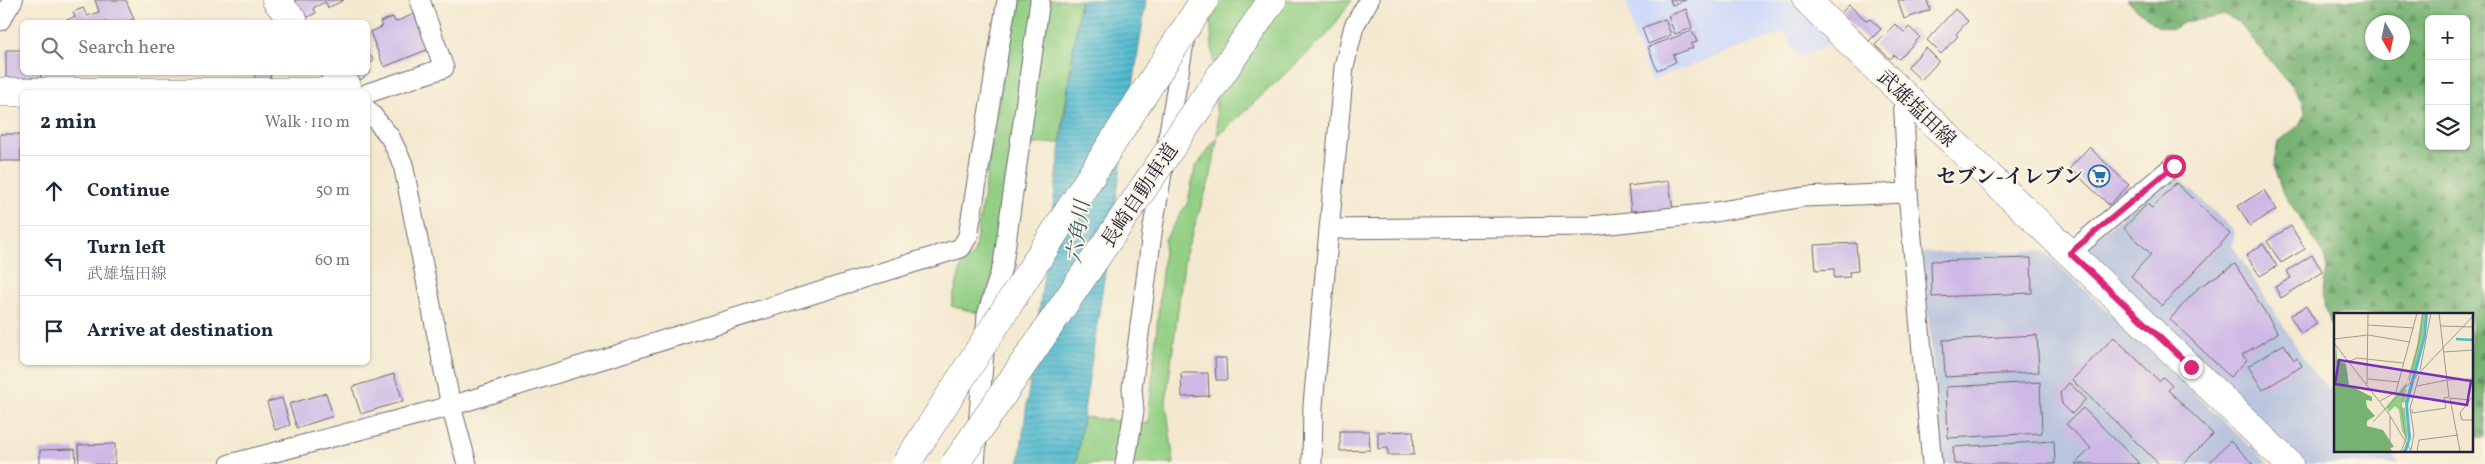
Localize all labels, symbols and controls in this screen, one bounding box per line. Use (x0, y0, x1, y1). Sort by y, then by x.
north arrow (2365, 15, 2410, 60)
map controls (2425, 15, 2470, 150)
button: + (2425, 15, 2470, 60)
search box (20, 20, 370, 75)
icon: search (38, 34, 66, 62)
text: Search here (78, 35, 175, 61)
button: − (2425, 60, 2470, 105)
street label: 武雄塩田線 (1870, 65, 1961, 154)
button: layers (2425, 105, 2470, 150)
text: 2 min (40, 108, 97, 137)
text: Walk · 110 m (265, 112, 350, 134)
street label: 長崎自動車道 (1095, 139, 1186, 254)
route start (2163, 155, 2186, 178)
place label: セブン-イレブン (1936, 164, 2083, 192)
supermarket icon: セブン-イレブン (2087, 164, 2111, 188)
icon: ahead (40, 177, 68, 205)
text: Continue (87, 178, 170, 204)
text: 50 m (316, 180, 350, 202)
water label: 六角川 (1061, 197, 1099, 265)
text: Turn left (87, 235, 166, 261)
icon: left (40, 247, 68, 275)
text: 60 m (315, 250, 350, 272)
text: 武雄塩田線 (87, 264, 167, 286)
inset map (2334, 313, 2472, 452)
icon: arrive (40, 317, 68, 345)
text: Arrive at destination (87, 318, 273, 344)
route end (2180, 356, 2203, 379)

